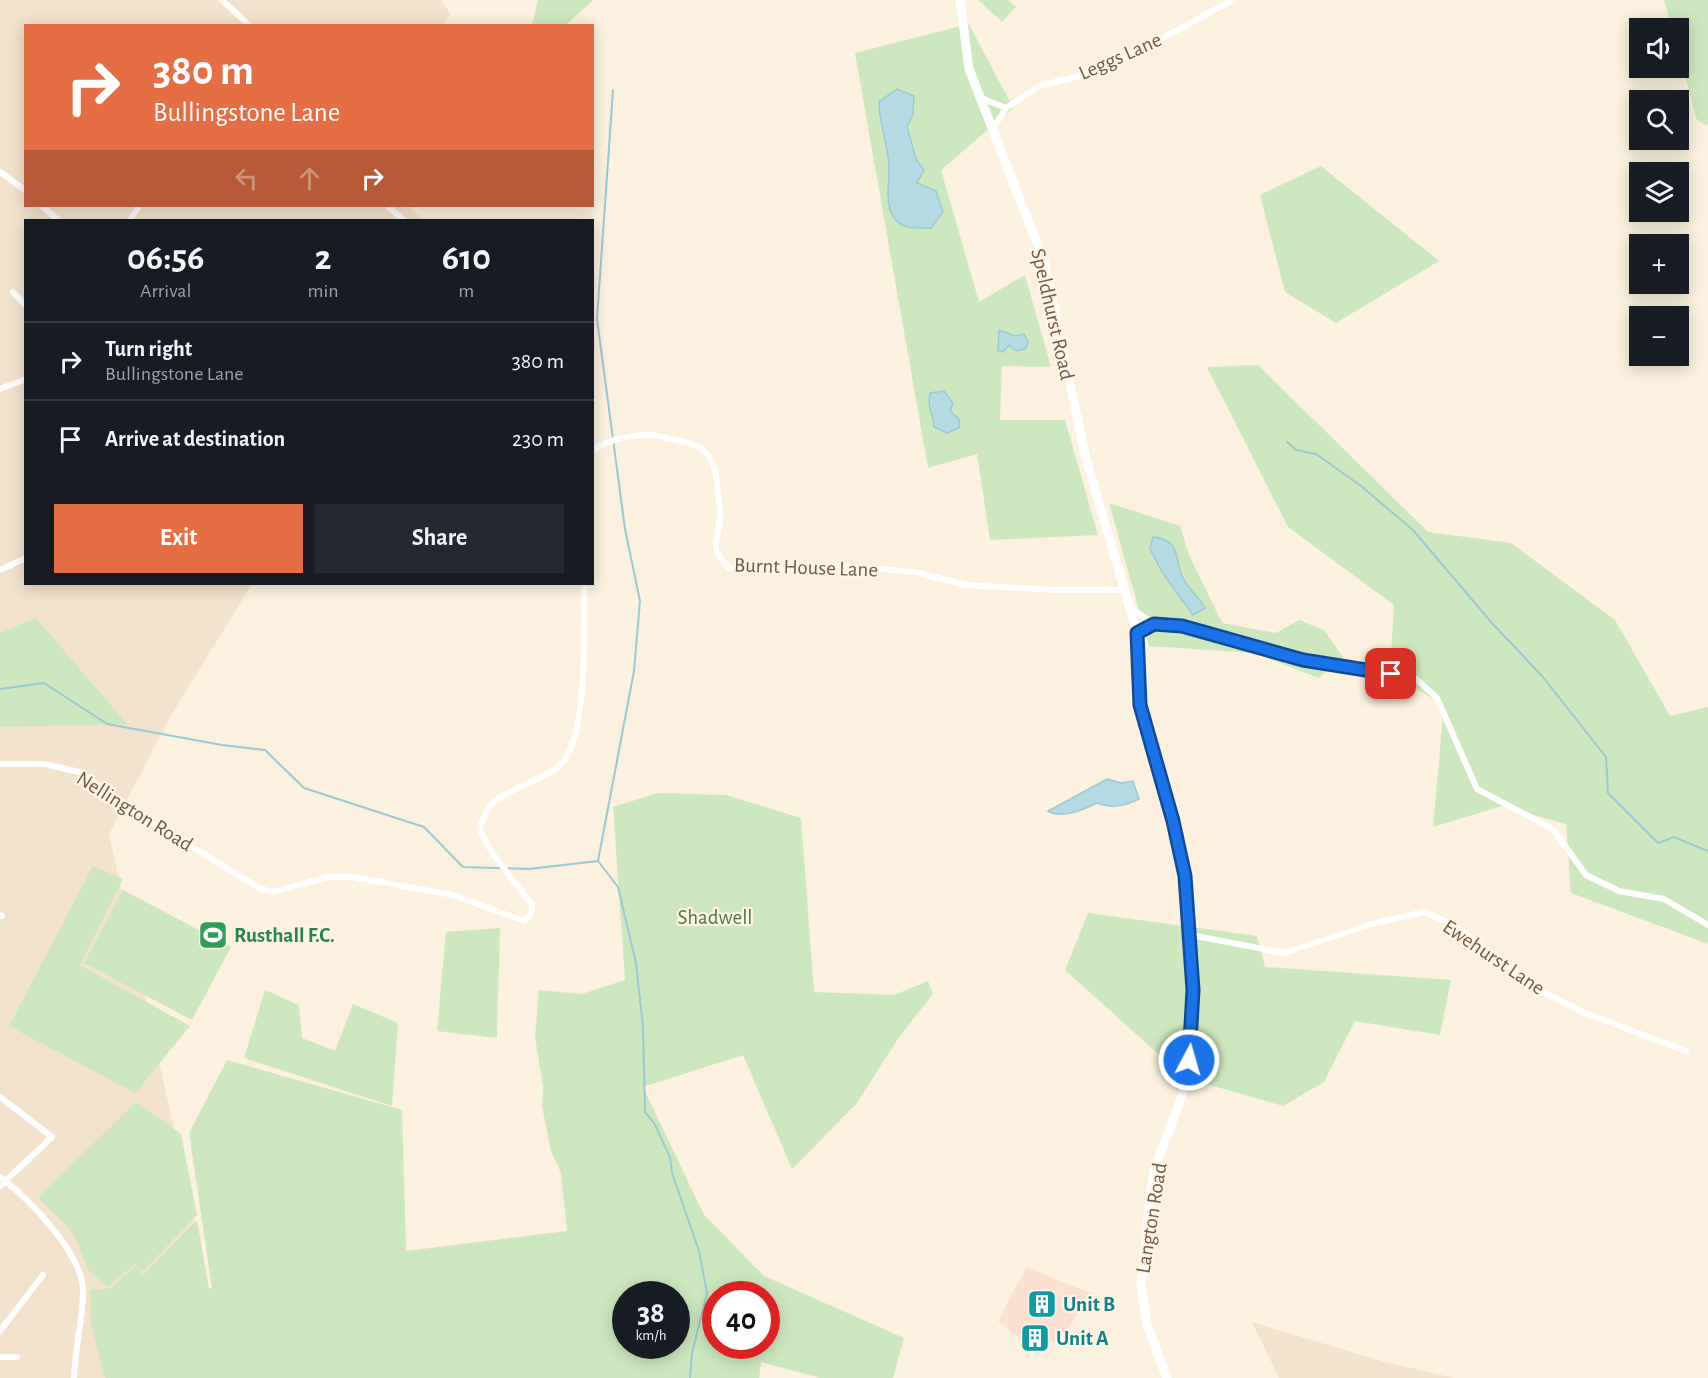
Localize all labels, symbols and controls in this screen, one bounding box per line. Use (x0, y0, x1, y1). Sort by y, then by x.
map controls (1629, 18, 1689, 366)
button: sound (1629, 18, 1689, 78)
street label: Leggs Lane (1076, 29, 1165, 84)
icon: right (54, 48, 132, 126)
text: 380 m (153, 50, 254, 92)
button: search (1629, 90, 1689, 150)
text: Bullingstone Lane (153, 99, 340, 126)
icon: left (230, 162, 263, 195)
icon: ahead (293, 162, 326, 195)
icon: right (356, 162, 389, 195)
button: layers (1629, 162, 1689, 222)
button: + (1629, 234, 1689, 294)
text: 06:56 (127, 240, 204, 276)
text: 2 (315, 240, 332, 276)
text: 610 (442, 240, 491, 276)
street label: Speldhurst Road (1027, 246, 1078, 382)
text: Arrival (140, 281, 191, 301)
text: min (308, 281, 339, 301)
text: m (458, 281, 474, 301)
button: − (1629, 306, 1689, 366)
text: Turn right (105, 338, 192, 360)
icon: right (54, 345, 87, 378)
text: 380 m (512, 350, 564, 372)
text: Bullingstone Lane (105, 364, 244, 384)
icon: arrive (54, 423, 87, 456)
text: Arrive at destination (105, 428, 285, 450)
text: 230 m (512, 428, 564, 450)
button: Exit (54, 504, 303, 573)
button: Share (315, 504, 564, 573)
street label: Burnt House Lane (734, 554, 878, 581)
pin (1365, 648, 1416, 699)
icon: arrive (1374, 657, 1407, 690)
street label: Nellington Road (73, 767, 197, 856)
park label: Shadwell (677, 907, 753, 928)
street label: Ewehurst Lane (1439, 916, 1548, 999)
sports icon: Rusthall F.C. (197, 919, 229, 951)
place label: Rusthall F.C. (234, 925, 335, 946)
position arrow (1157, 1028, 1221, 1092)
street label: Langton Road (1132, 1161, 1171, 1275)
speed limit sign: 40 (702, 1281, 780, 1359)
building icon: Unit B (1026, 1288, 1058, 1320)
place label: Unit B (1063, 1294, 1115, 1315)
text: 38 (637, 1298, 665, 1328)
building icon: Unit A (1019, 1322, 1051, 1354)
text: km/h (636, 1328, 666, 1343)
place label: Unit A (1056, 1328, 1109, 1349)

